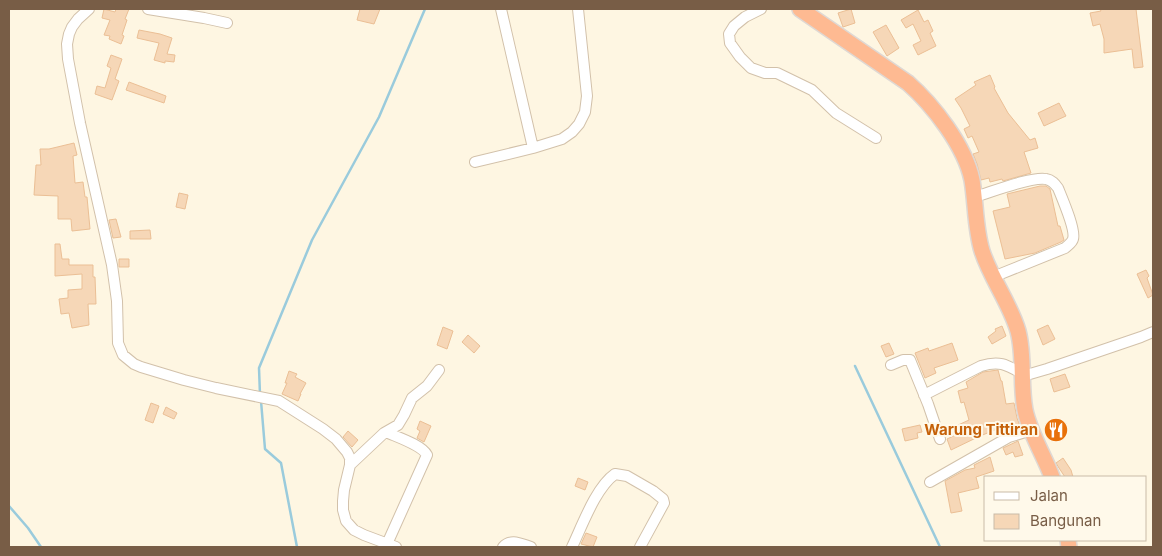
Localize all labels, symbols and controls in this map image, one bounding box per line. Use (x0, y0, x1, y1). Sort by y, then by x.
restaurant icon: Warung Tittiran (1043, 417, 1069, 443)
place label: Warung Tittiran (924, 420, 1038, 439)
legend (984, 476, 1147, 541)
text: Jalan (1030, 486, 1068, 505)
text: Bangunan (1030, 511, 1101, 530)

